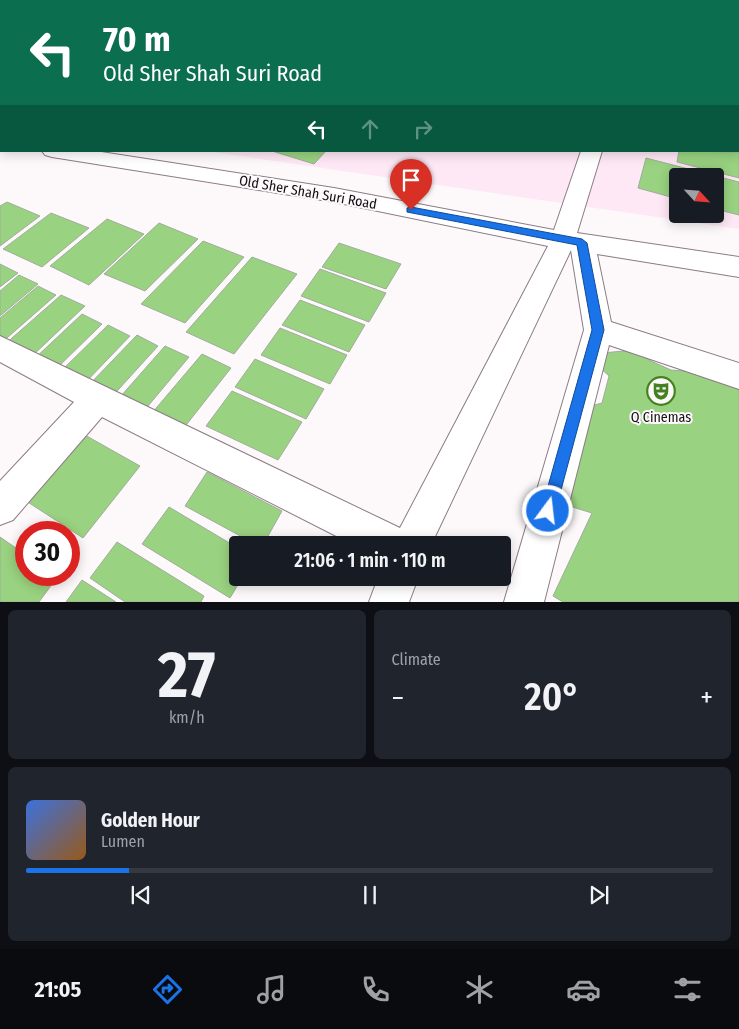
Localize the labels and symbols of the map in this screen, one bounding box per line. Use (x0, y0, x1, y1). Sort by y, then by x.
pin (390, 159, 432, 210)
north arrow (669, 168, 724, 222)
street label: Old Sher Shah Suri Road (238, 172, 378, 213)
theatre icon: Q Cinemas (646, 376, 676, 406)
place label: Q Cinemas (631, 409, 691, 426)
position arrow (521, 484, 573, 536)
speed limit sign: 30 (15, 521, 80, 586)

